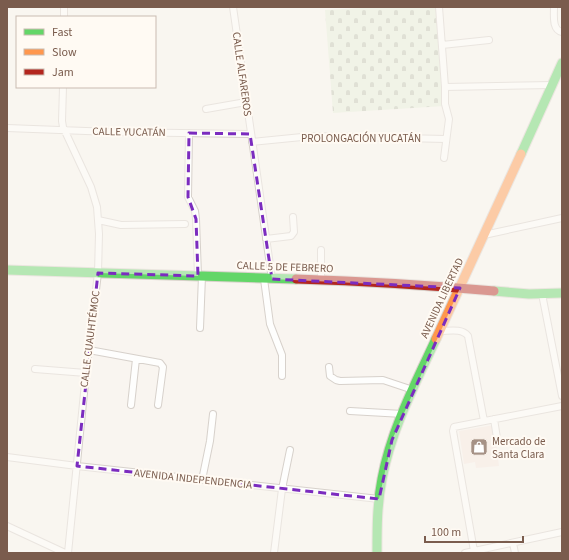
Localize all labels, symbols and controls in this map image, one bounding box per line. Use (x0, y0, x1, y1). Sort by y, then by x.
legend (16, 16, 156, 88)
text: Fast (52, 24, 72, 41)
street label: CALLE ALFAREROS (229, 31, 255, 117)
text: Slow (52, 44, 77, 61)
text: Jam (52, 64, 74, 81)
street label: CALLE YUCATÁN (92, 124, 166, 140)
street label: PROLONGACIÓN YUCATÁN (301, 131, 421, 146)
street label: AVENIDA LIBERTAD (417, 255, 467, 341)
street label: CALLE 5 DE FEBRERO (236, 258, 334, 276)
street label: CALLE CUAUHTÉMOC (77, 290, 103, 388)
place label: Mercado de Santa Clara (492, 434, 546, 462)
shop icon: Mercado de Santa Clara (469, 437, 489, 457)
street label: AVENIDA INDEPENDENCIA (133, 465, 253, 493)
scale bar (425, 518, 523, 544)
text: 100 m (431, 524, 461, 541)

